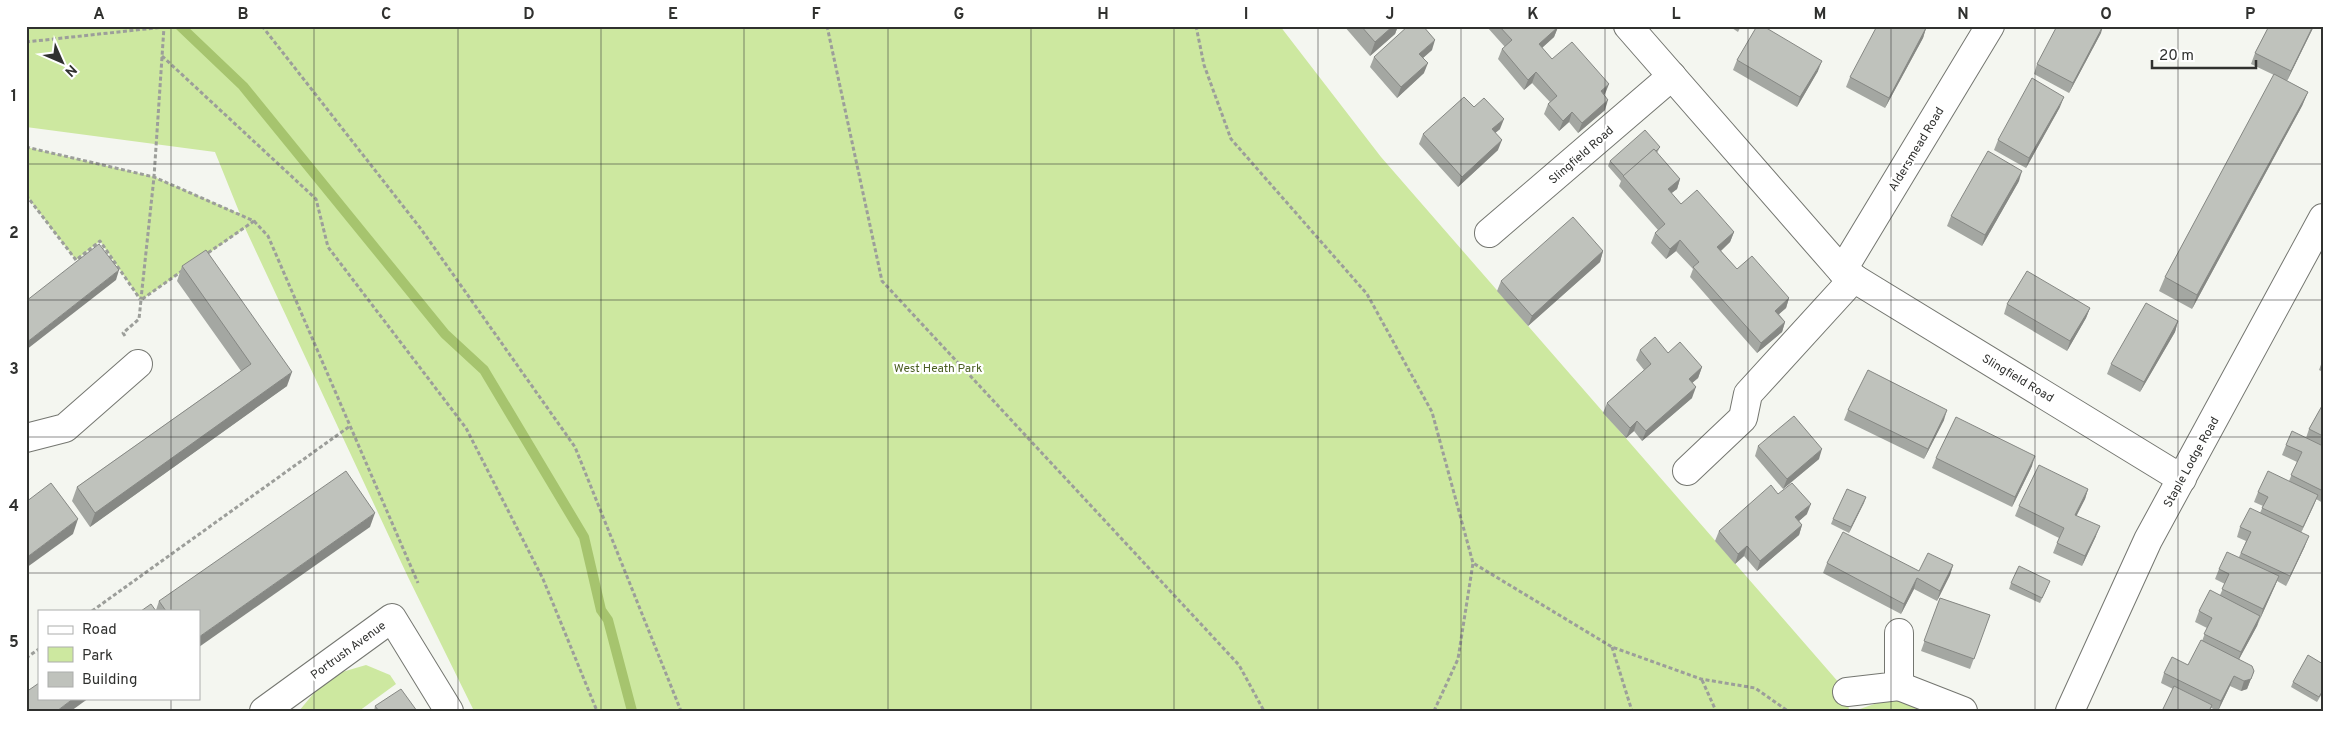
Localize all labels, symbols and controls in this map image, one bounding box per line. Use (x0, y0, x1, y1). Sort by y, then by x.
text: A (93, 5, 105, 25)
text: B (237, 5, 249, 25)
text: C (381, 5, 391, 25)
text: D (523, 5, 535, 25)
text: E (668, 5, 678, 25)
text: F (811, 5, 821, 25)
text: G (954, 5, 964, 25)
text: H (1097, 5, 1109, 25)
text: I (1244, 5, 1248, 25)
text: J (1386, 5, 1394, 25)
text: K (1527, 5, 1539, 25)
text: L (1671, 5, 1681, 25)
text: M (1814, 5, 1826, 25)
text: N (1957, 5, 1969, 25)
text: O (2100, 5, 2112, 25)
text: P (2245, 5, 2255, 25)
north arrow (38, 38, 88, 88)
scale bar (2152, 38, 2255, 70)
text: 20 m (2159, 47, 2194, 66)
text: N (61, 61, 80, 80)
text: 1 (11, 87, 17, 107)
street label: Aldersmead Road (1885, 105, 1948, 195)
street label: Slingfield Road (1546, 123, 1617, 188)
text: 2 (9, 224, 19, 244)
street label: Slingfield Road (1979, 351, 2056, 407)
text: 3 (9, 360, 19, 380)
park label: West Heath Park (894, 361, 982, 377)
street label: Staple Lodge Road (2160, 414, 2223, 511)
text: 4 (9, 497, 19, 517)
legend (38, 610, 200, 700)
street label: Portrush Avenue (308, 618, 389, 684)
text: Road (82, 621, 117, 640)
text: 5 (9, 633, 19, 653)
text: Park (82, 647, 113, 666)
text: Building (82, 671, 137, 690)

